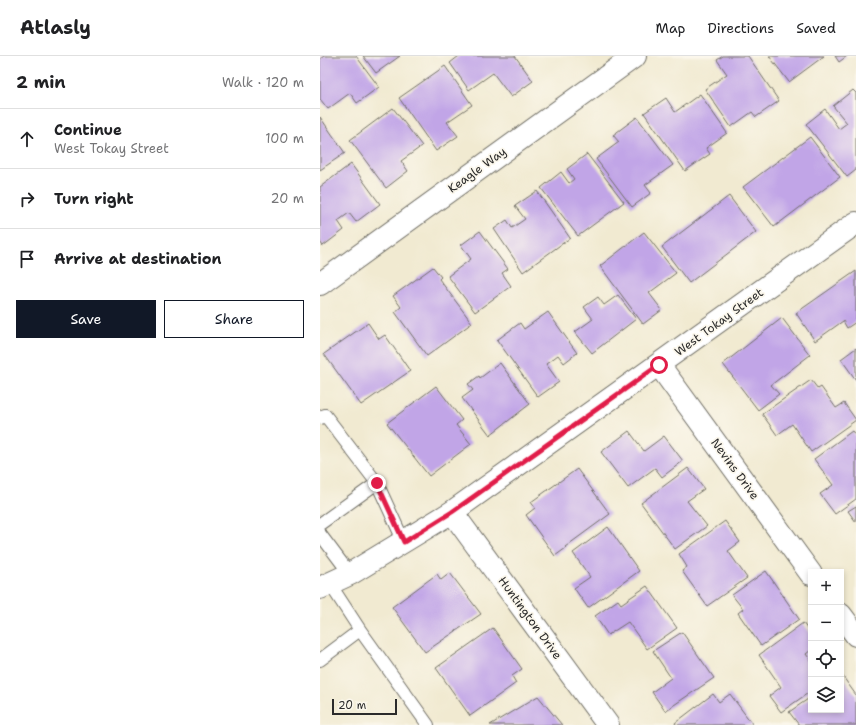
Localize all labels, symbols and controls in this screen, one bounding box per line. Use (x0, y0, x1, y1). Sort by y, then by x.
text: Atlasly (20, 15, 91, 40)
text: Map (656, 19, 686, 37)
text: Directions (708, 19, 774, 37)
text: Saved (796, 19, 836, 37)
text: 2 min (16, 71, 66, 93)
text: Walk · 120 m (222, 74, 304, 91)
text: Continue (54, 120, 122, 140)
icon: ahead (16, 128, 38, 150)
text: 100 m (265, 130, 304, 147)
text: West Tokay Street (54, 140, 169, 157)
street label: Keagle Way (445, 143, 509, 197)
icon: right (16, 188, 38, 210)
text: Turn right (54, 189, 134, 209)
text: 20 m (271, 190, 304, 207)
icon: arrive (16, 248, 38, 270)
text: Arrive at destination (54, 249, 222, 269)
street label: West Tokay Street (671, 284, 767, 360)
button: Save (16, 300, 156, 338)
button: Share (164, 300, 304, 338)
route start (650, 356, 668, 374)
street label: Nevins Drive (707, 435, 763, 503)
route end (368, 474, 386, 492)
map controls (808, 569, 844, 713)
button: + (808, 569, 844, 605)
street label: Huntington Drive (495, 573, 566, 663)
button: − (808, 605, 844, 641)
button: locate (808, 641, 844, 677)
button: layers (808, 677, 844, 713)
scale bar (332, 697, 397, 716)
text: 20 m (338, 698, 366, 713)

